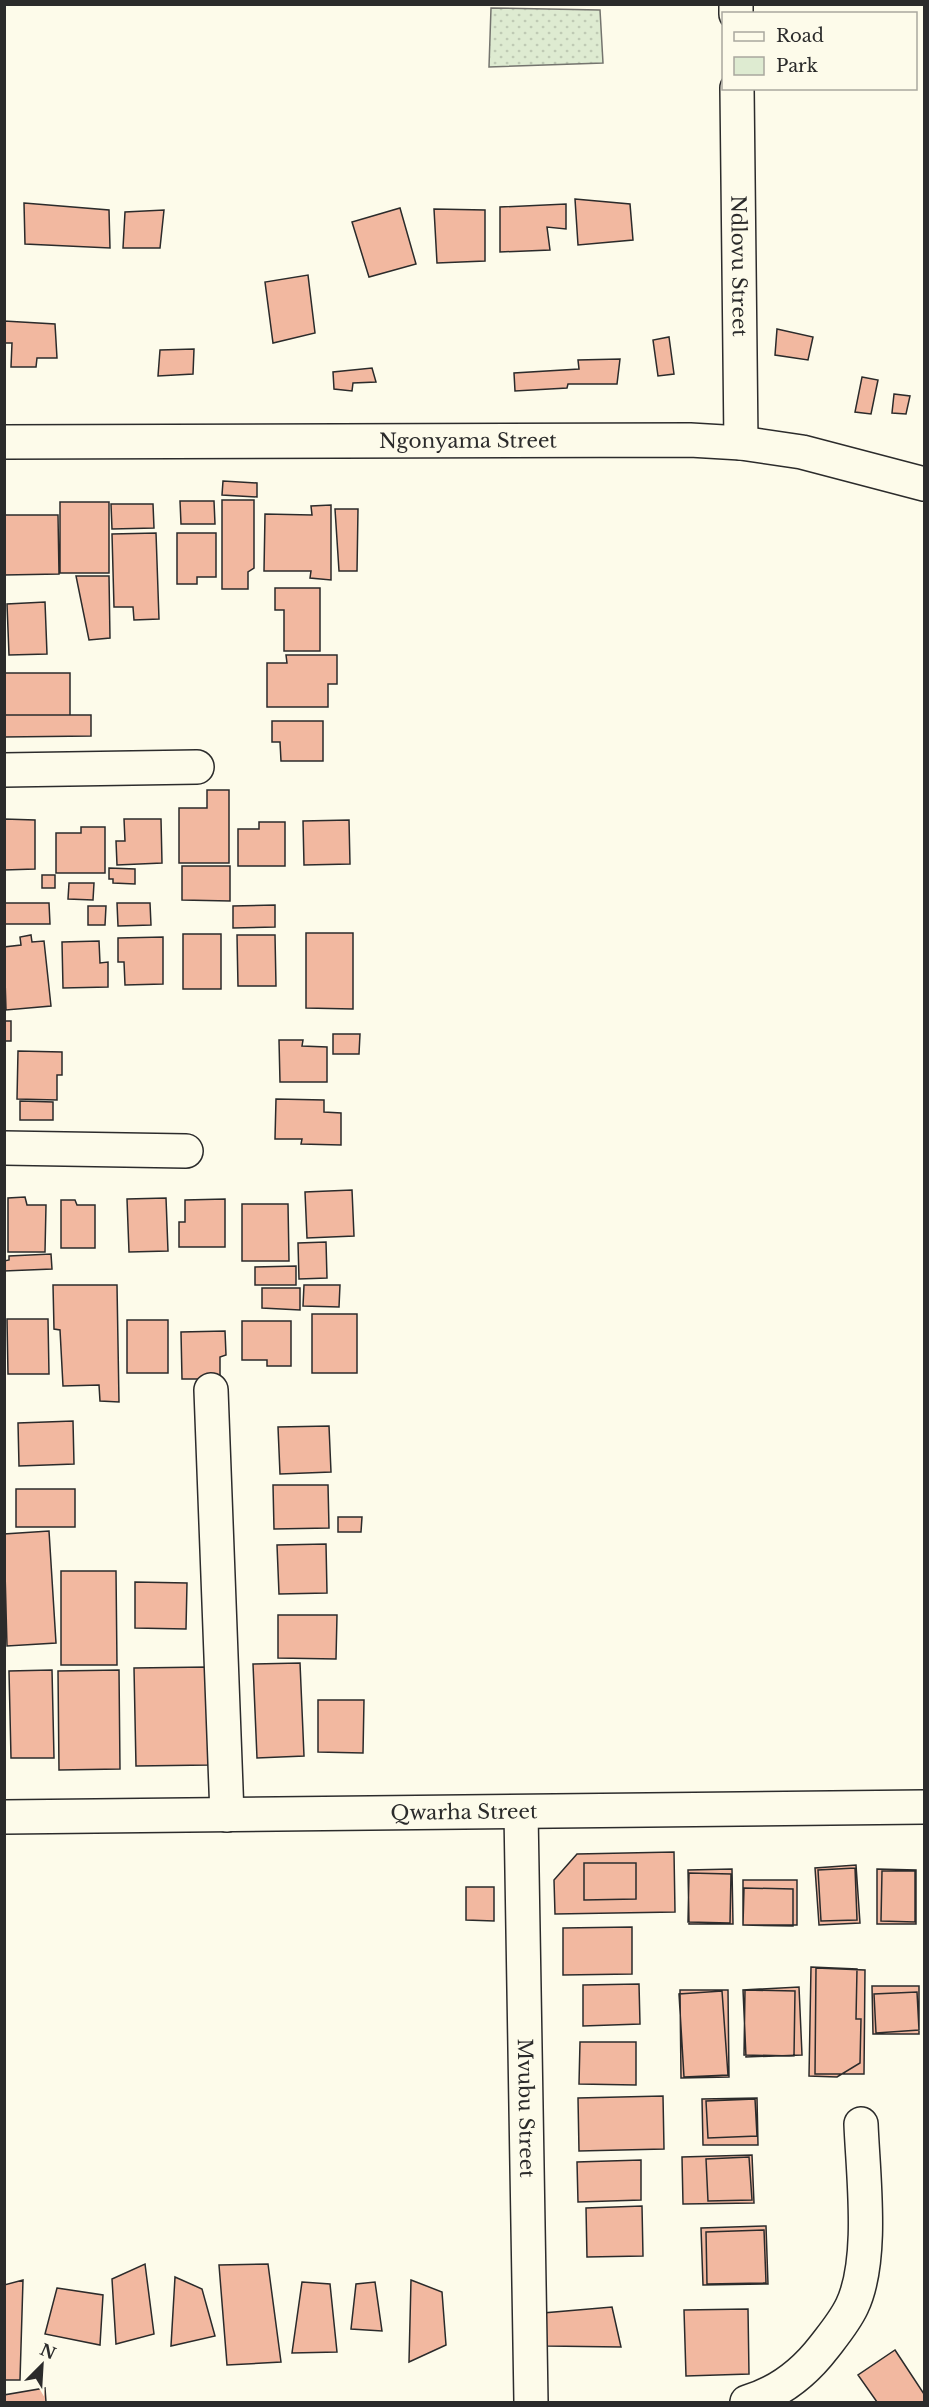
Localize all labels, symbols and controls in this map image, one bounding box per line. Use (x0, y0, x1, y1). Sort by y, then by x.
legend (722, 12, 917, 90)
text: Road (776, 25, 824, 47)
text: Park (776, 55, 818, 77)
street label: Ndlovu Street (726, 195, 752, 337)
street label: Ngonyama Street (379, 428, 557, 453)
street label: Qwarha Street (390, 1799, 538, 1825)
street label: Mvubu Street (513, 2038, 539, 2178)
north arrow (12, 2335, 72, 2395)
text: N (37, 2339, 59, 2363)

